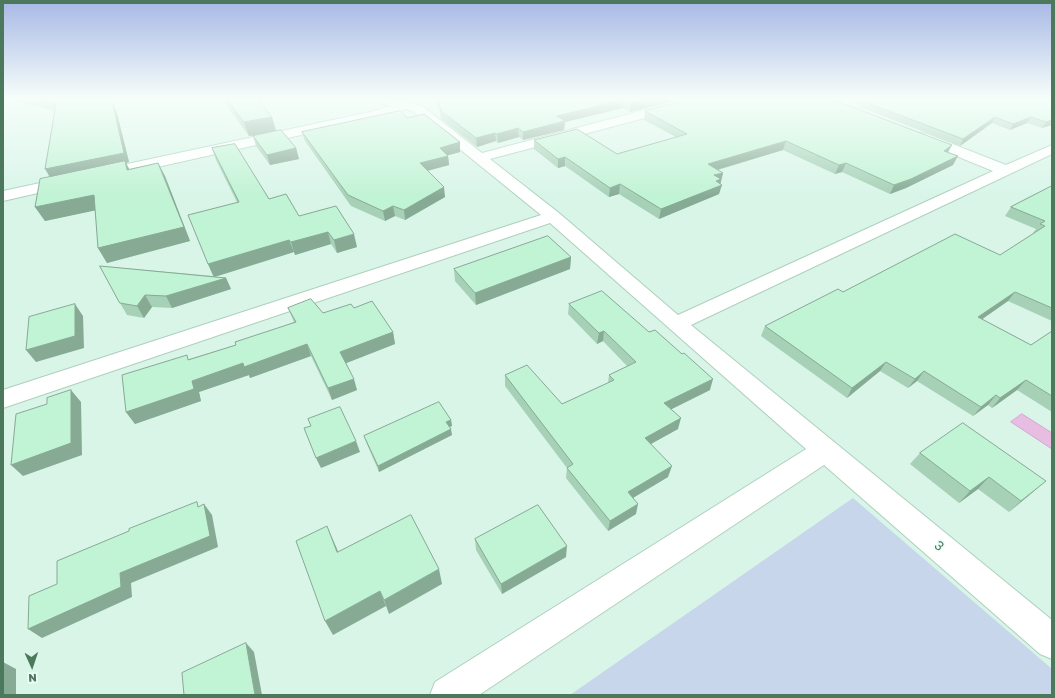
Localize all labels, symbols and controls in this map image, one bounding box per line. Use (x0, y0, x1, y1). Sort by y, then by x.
street label: 3 (931, 538, 947, 554)
north arrow (12, 646, 52, 686)
text: N (28, 672, 37, 685)

